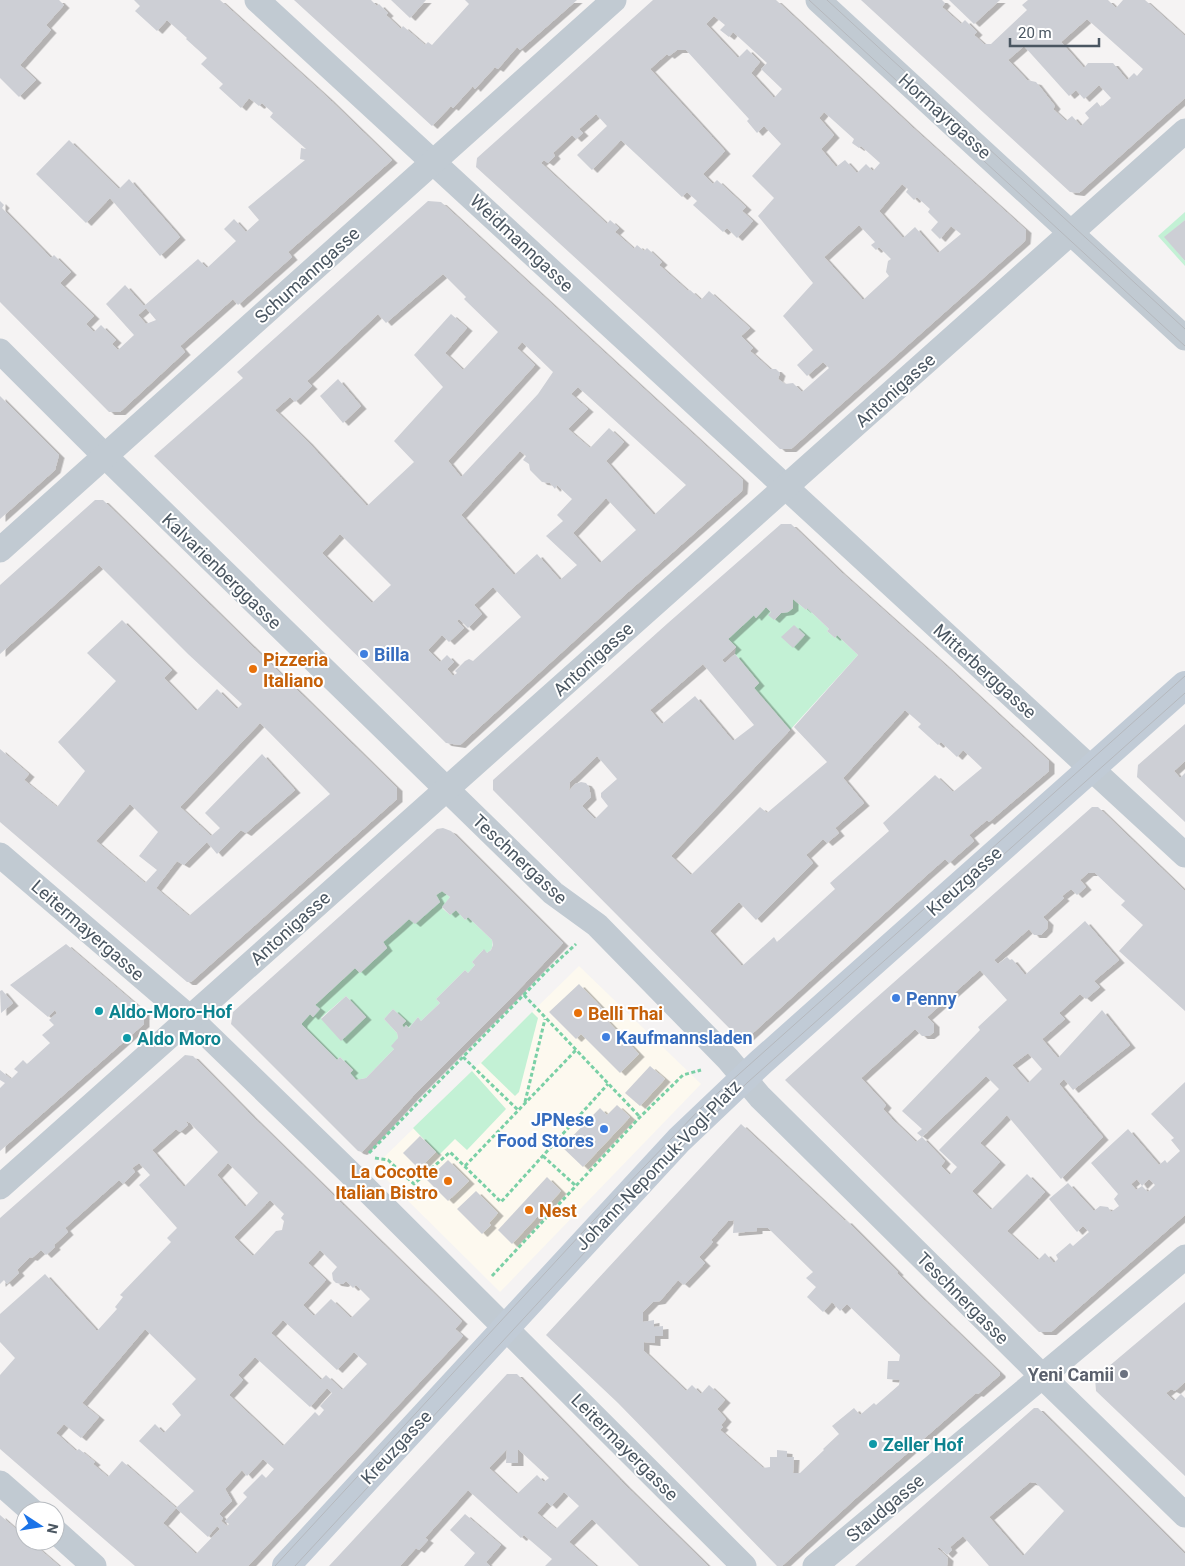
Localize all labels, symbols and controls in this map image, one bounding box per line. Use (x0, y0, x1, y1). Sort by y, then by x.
scale bar (1010, 15, 1099, 47)
text: 20 m (1018, 24, 1052, 42)
street label: Hormayrgasse (894, 69, 996, 163)
street label: Weidmanngasse (466, 190, 578, 296)
street label: Schumanngasse (250, 223, 364, 327)
street label: Antonigasse (851, 349, 939, 431)
street label: Kalvarienberggasse (158, 509, 286, 633)
street label: Antonigasse (549, 618, 637, 700)
street label: Mitterberggasse (929, 619, 1041, 723)
place label: Billa (374, 644, 410, 665)
marker: Billa (358, 648, 370, 660)
place label: Pizzeria Italiano (263, 649, 329, 691)
marker: Pizzeria Italiano (247, 663, 259, 675)
street label: Teschnergasse (468, 810, 572, 908)
street label: Kreuzgasse (922, 842, 1006, 920)
street label: Leitermayergasse (27, 875, 149, 985)
street label: Antonigasse (246, 887, 334, 969)
place label: Penny (906, 988, 957, 1009)
marker: Penny (890, 992, 902, 1004)
place label: Aldo-Moro-Hof (109, 1001, 233, 1022)
place label: Belli Thai (588, 1003, 663, 1024)
marker: Aldo-Moro-Hof (93, 1005, 105, 1017)
marker: Belli Thai (572, 1007, 584, 1019)
place label: Kaufmannsladen (616, 1027, 753, 1048)
place label: Aldo Moro (137, 1028, 221, 1049)
marker: Kaufmannsladen (600, 1031, 612, 1043)
marker: Aldo Moro (121, 1032, 133, 1044)
street label: Johann-Nepomuk-Vogl-Platz (571, 1075, 745, 1254)
place label: JPNese Food Stores (497, 1109, 594, 1151)
marker: JPNese Food Stores (598, 1123, 610, 1135)
place label: La Cocotte Italian Bistro (335, 1161, 438, 1203)
marker: La Cocotte Italian Bistro (442, 1175, 454, 1187)
place label: Nest (539, 1200, 577, 1221)
marker: Nest (523, 1204, 535, 1216)
street label: Teschnergasse (913, 1248, 1013, 1348)
place label: Yeni Camii (1028, 1364, 1114, 1385)
marker: Yeni Camii (1118, 1368, 1130, 1380)
street label: Leitermayergasse (567, 1389, 683, 1505)
street label: Kreuzgasse (356, 1406, 436, 1488)
place label: Zeller Hof (883, 1434, 964, 1455)
marker: Zeller Hof (867, 1438, 879, 1450)
street label: Staudgasse (842, 1470, 928, 1546)
north arrow (15, 1501, 65, 1551)
text: N (44, 1522, 62, 1535)

